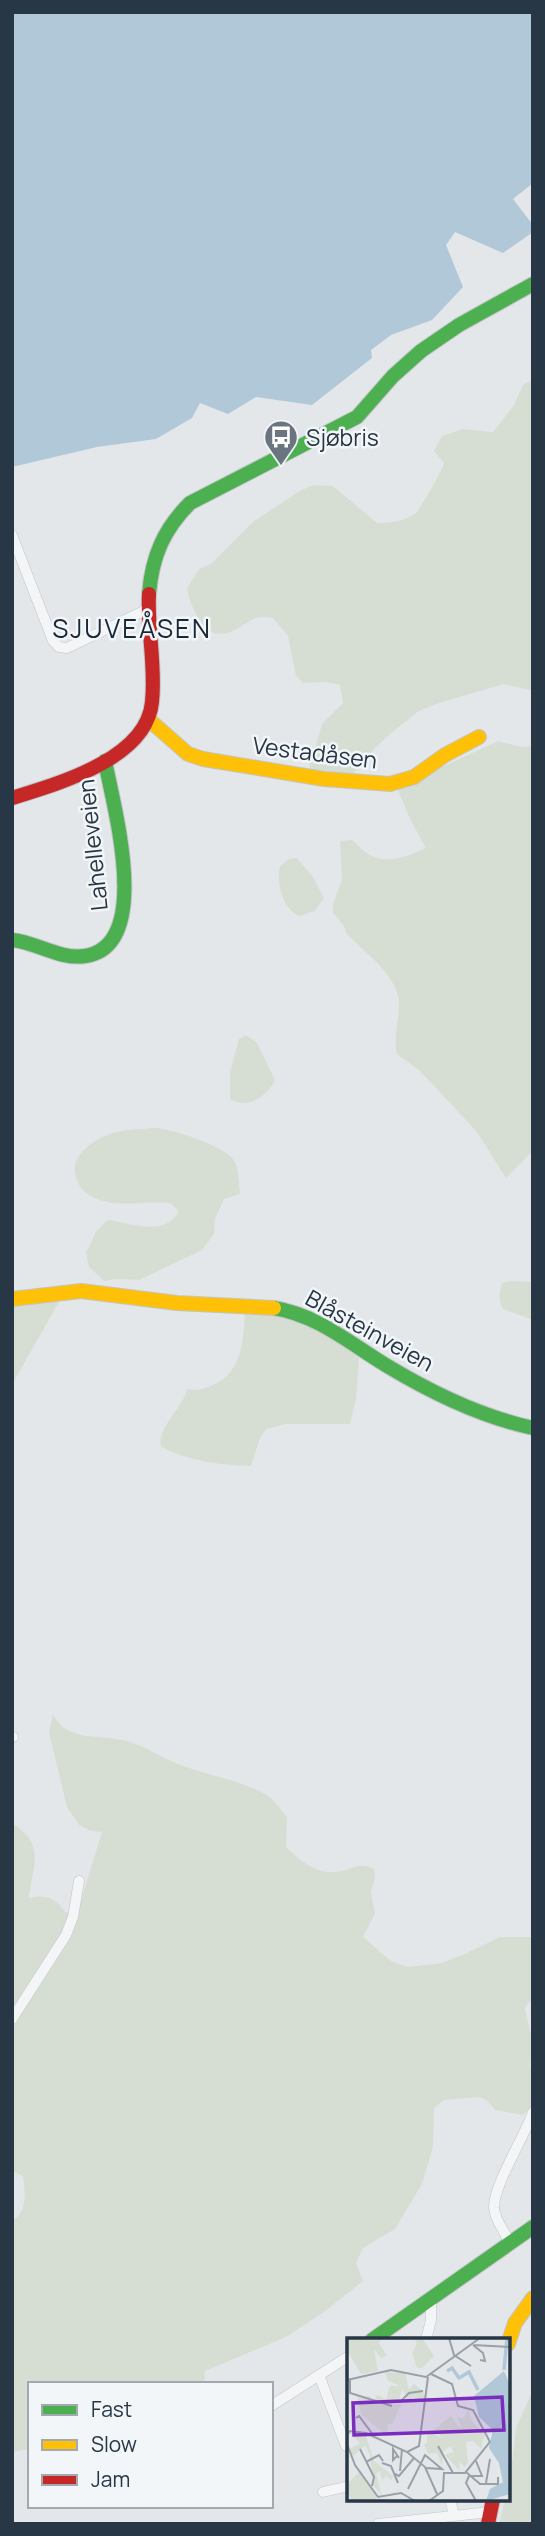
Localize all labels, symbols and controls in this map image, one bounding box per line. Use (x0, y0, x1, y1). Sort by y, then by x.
bus stop icon: Sjøbris (262, 418, 300, 467)
place label: Sjøbris (306, 421, 379, 453)
district label: SJUVEÅSEN (52, 610, 212, 646)
street label: Vestadåsen (251, 728, 379, 776)
street label: Lahelleveien (69, 778, 115, 912)
street label: Blåsteinveien (300, 1281, 440, 1379)
inset map (347, 2338, 510, 2501)
legend (28, 2382, 273, 2508)
text: Fast (91, 2395, 132, 2423)
text: Slow (91, 2430, 137, 2458)
text: Jam (91, 2465, 130, 2493)

